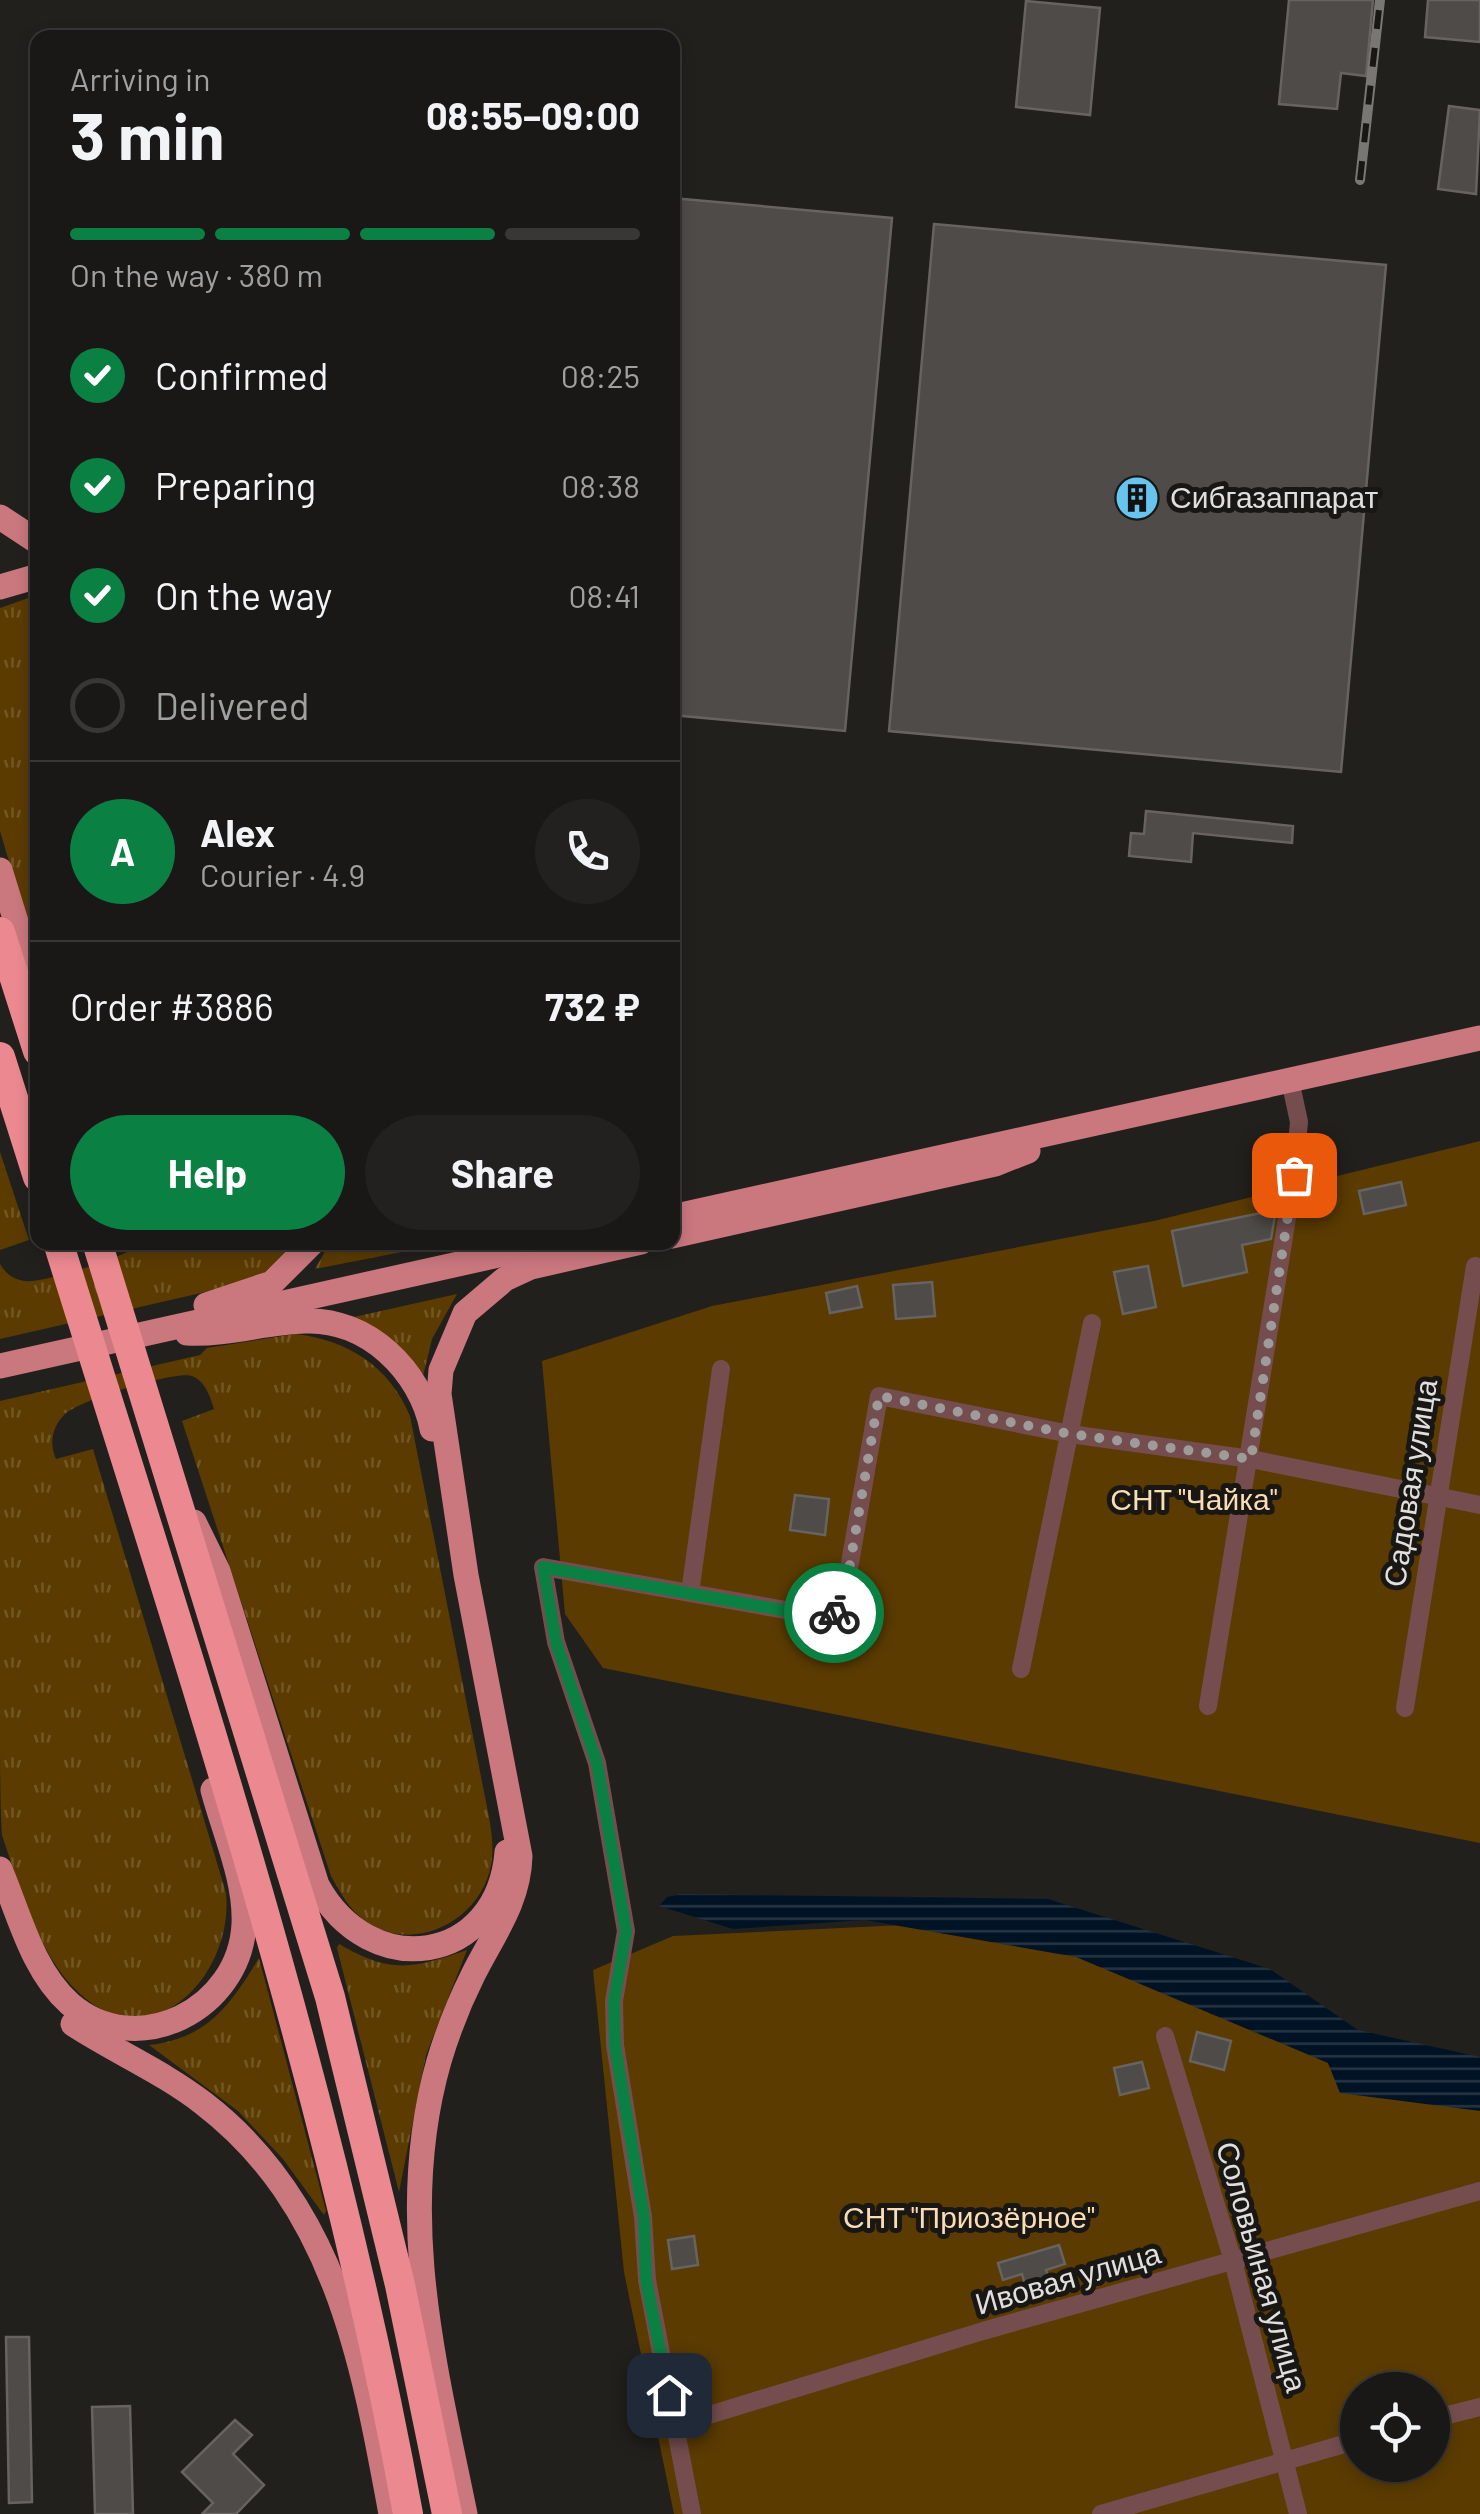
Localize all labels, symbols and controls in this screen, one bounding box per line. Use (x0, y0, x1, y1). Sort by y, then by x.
text: Arriving in (70, 59, 210, 97)
text: 08:55–09:00 (426, 92, 640, 138)
text: 3 min (70, 95, 225, 173)
text: On the way · 380 m (70, 255, 323, 293)
icon: check (70, 348, 125, 403)
text: Confirmed (155, 352, 328, 398)
text: 08:25 (561, 356, 640, 394)
icon: check (70, 458, 125, 513)
text: Preparing (155, 462, 316, 508)
text: 08:38 (561, 466, 640, 504)
building icon: Сибгазаппарат (1114, 475, 1160, 521)
place label: Сибгазаппарат (1170, 478, 1379, 514)
icon: check (70, 568, 125, 623)
text: On the way (155, 572, 332, 618)
text: 08:41 (569, 576, 640, 614)
text: Delivered (155, 682, 309, 728)
button: phone (535, 799, 640, 904)
text: Alex (200, 809, 275, 855)
text: A (110, 828, 135, 874)
text: Courier · 4.9 (200, 855, 365, 893)
text: Order #3886 (70, 983, 274, 1029)
text: 732 ₽ (545, 983, 640, 1029)
button: Help (70, 1115, 345, 1230)
button: Share (365, 1115, 640, 1230)
pin (1252, 1133, 1337, 1218)
icon: bag (1267, 1148, 1322, 1203)
street label: Садовая улица (1375, 1376, 1443, 1589)
park label: СНТ "Чайка" (1110, 1480, 1278, 1516)
courier (784, 1563, 884, 1663)
icon: bike (807, 1586, 862, 1641)
street label: Соловьиная улица (1210, 2137, 1316, 2396)
park label: СНТ "Приозёрное" (843, 2198, 1095, 2234)
street label: Ивовая улица (971, 2233, 1164, 2321)
pin (627, 2353, 712, 2438)
icon: home (642, 2368, 697, 2423)
map controls (1340, 2372, 1450, 2482)
button: locate (1340, 2372, 1450, 2482)

